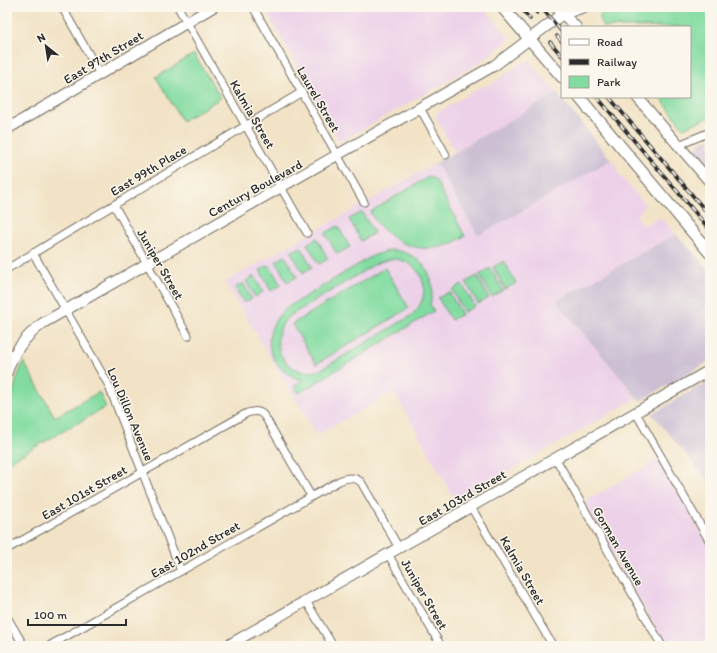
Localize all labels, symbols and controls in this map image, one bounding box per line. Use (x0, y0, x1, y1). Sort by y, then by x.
north arrow (26, 26, 66, 66)
legend (561, 26, 691, 98)
street label: East 97th Street (61, 28, 146, 87)
text: N (35, 30, 48, 45)
text: Road (597, 35, 623, 49)
text: Railway (597, 55, 637, 69)
street label: Laurel Street (294, 64, 343, 135)
text: Park (597, 75, 621, 89)
street label: Kalmia Street (227, 77, 278, 151)
street label: East 99th Place (108, 142, 189, 199)
street label: Century Boulevard (206, 156, 305, 220)
street label: Juniper Street (134, 226, 187, 302)
street label: Lou Dillon Avenue (104, 365, 157, 463)
street label: East 101st Street (39, 462, 130, 523)
street label: East 103rd Street (416, 466, 509, 529)
street label: Gorman Avenue (590, 504, 647, 588)
street label: East 102nd Street (148, 518, 243, 581)
street label: Kalmia Street (497, 533, 548, 607)
street label: Juniper Street (398, 556, 451, 632)
scale bar (28, 601, 126, 627)
text: 100 m (34, 608, 67, 622)

